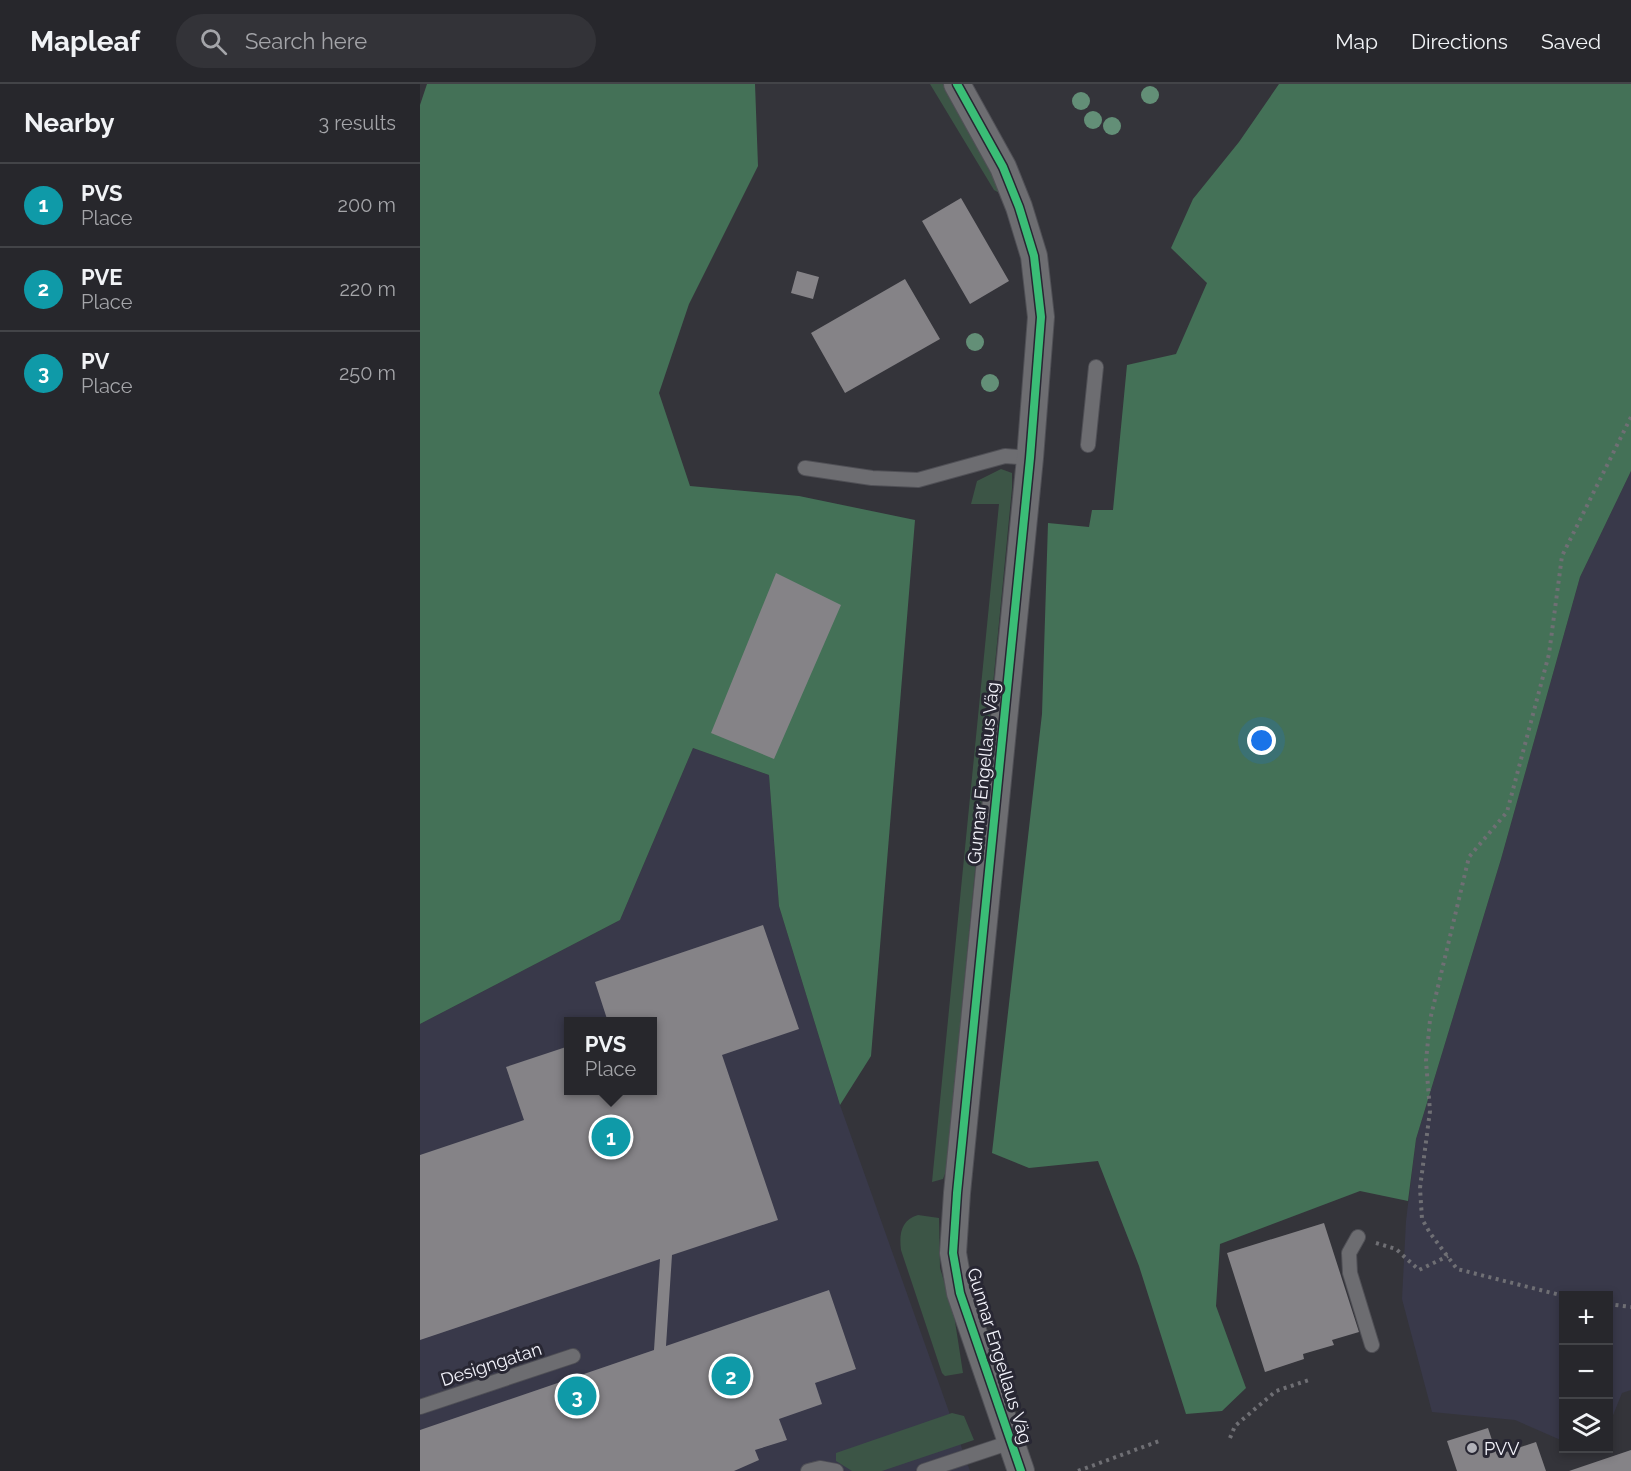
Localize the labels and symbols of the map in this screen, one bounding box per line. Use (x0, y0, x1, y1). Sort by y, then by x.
street label: Gunnar Engellaus Väg (963, 681, 1003, 865)
your location (1247, 726, 1276, 755)
pin: 1 (592, 1114, 630, 1160)
street label: Gunnar Engellaus Väg (963, 1265, 1037, 1447)
street label: Designgatan (438, 1338, 544, 1390)
pin: 2 (712, 1354, 750, 1398)
pin: 3 (558, 1374, 596, 1418)
place label: PVV (1484, 1438, 1519, 1459)
marker: PVV (1465, 1441, 1479, 1455)

